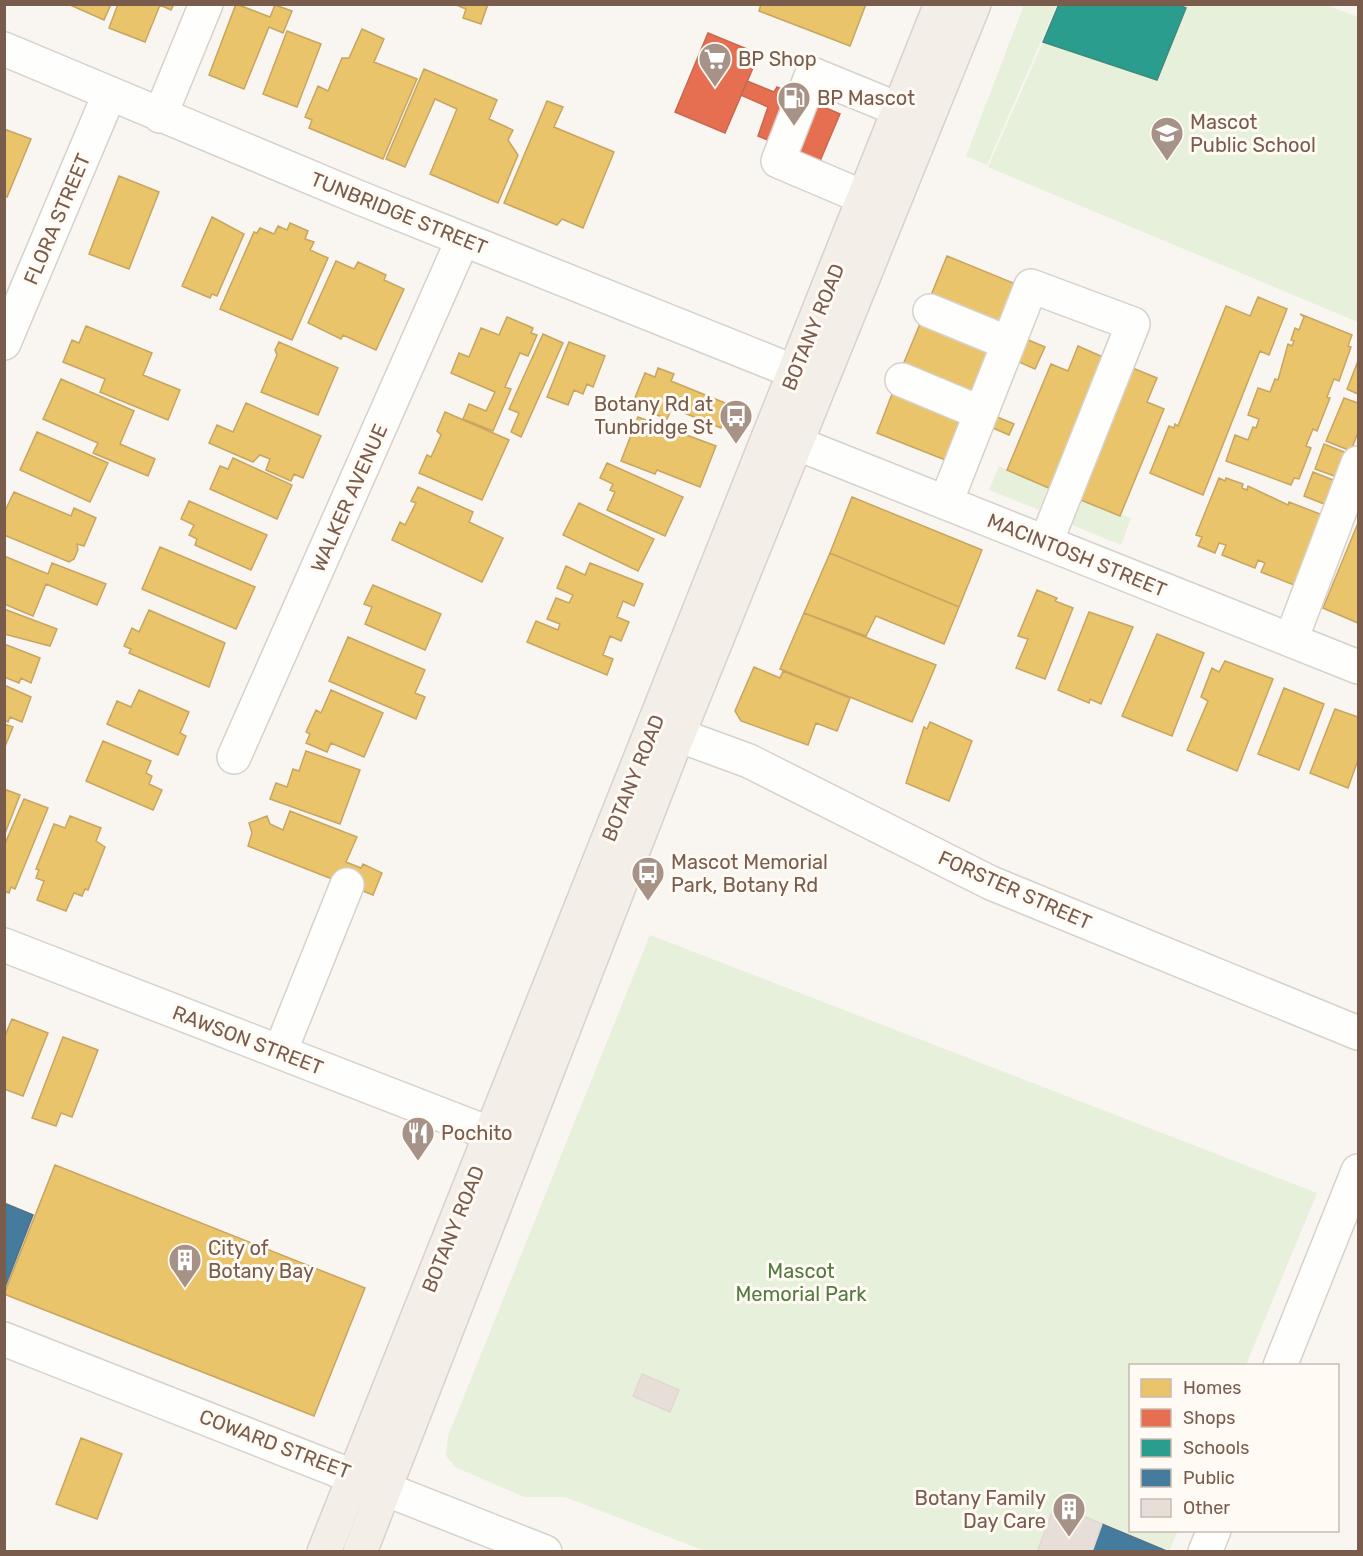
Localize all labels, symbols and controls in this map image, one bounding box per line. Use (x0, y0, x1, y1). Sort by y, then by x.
supermarket icon: BP Shop (697, 41, 733, 88)
place label: BP Shop (738, 47, 817, 71)
fuel station icon: BP Mascot (776, 80, 812, 127)
place label: BP Mascot (817, 86, 915, 110)
place label: Mascot Public School (1190, 110, 1316, 157)
school or university icon: Mascot Public School (1149, 115, 1185, 162)
street label: FLORA STREET (19, 150, 96, 288)
street label: TUNBRIDGE STREET (307, 167, 491, 260)
street label: BOTANY ROAD (777, 260, 849, 394)
place label: Botany Rd at Tunbridge St (594, 392, 713, 439)
bus stop icon: Botany Rd at Tunbridge St (718, 398, 754, 445)
street label: WALKER AVENUE (306, 420, 392, 576)
street label: MACINTOSH STREET (984, 508, 1170, 602)
street label: BOTANY ROAD (597, 711, 669, 845)
street label: FORSTER STREET (935, 845, 1096, 935)
place label: Mascot Memorial Park, Botany Rd (671, 850, 828, 897)
bus stop icon: Mascot Memorial Park, Botany Rd (630, 855, 666, 902)
street label: RAWSON STREET (169, 1000, 327, 1080)
restaurant icon: Pochito (400, 1115, 436, 1162)
place label: Pochito (441, 1121, 513, 1145)
street label: BOTANY ROAD (417, 1162, 489, 1296)
place label: City of Botany Bay (208, 1236, 314, 1283)
building icon: City of Botany Bay (167, 1242, 203, 1289)
park label: Mascot Memorial Park (735, 1259, 867, 1306)
legend (1129, 1364, 1339, 1532)
text: Homes (1183, 1377, 1241, 1399)
street label: COWARD STREET (196, 1404, 354, 1484)
text: Shops (1183, 1407, 1235, 1429)
text: Schools (1183, 1437, 1249, 1459)
text: Public (1183, 1467, 1235, 1489)
place label: Botany Family Day Care (915, 1486, 1046, 1533)
building icon: Botany Family Day Care (1051, 1491, 1087, 1538)
text: Other (1183, 1497, 1230, 1519)

